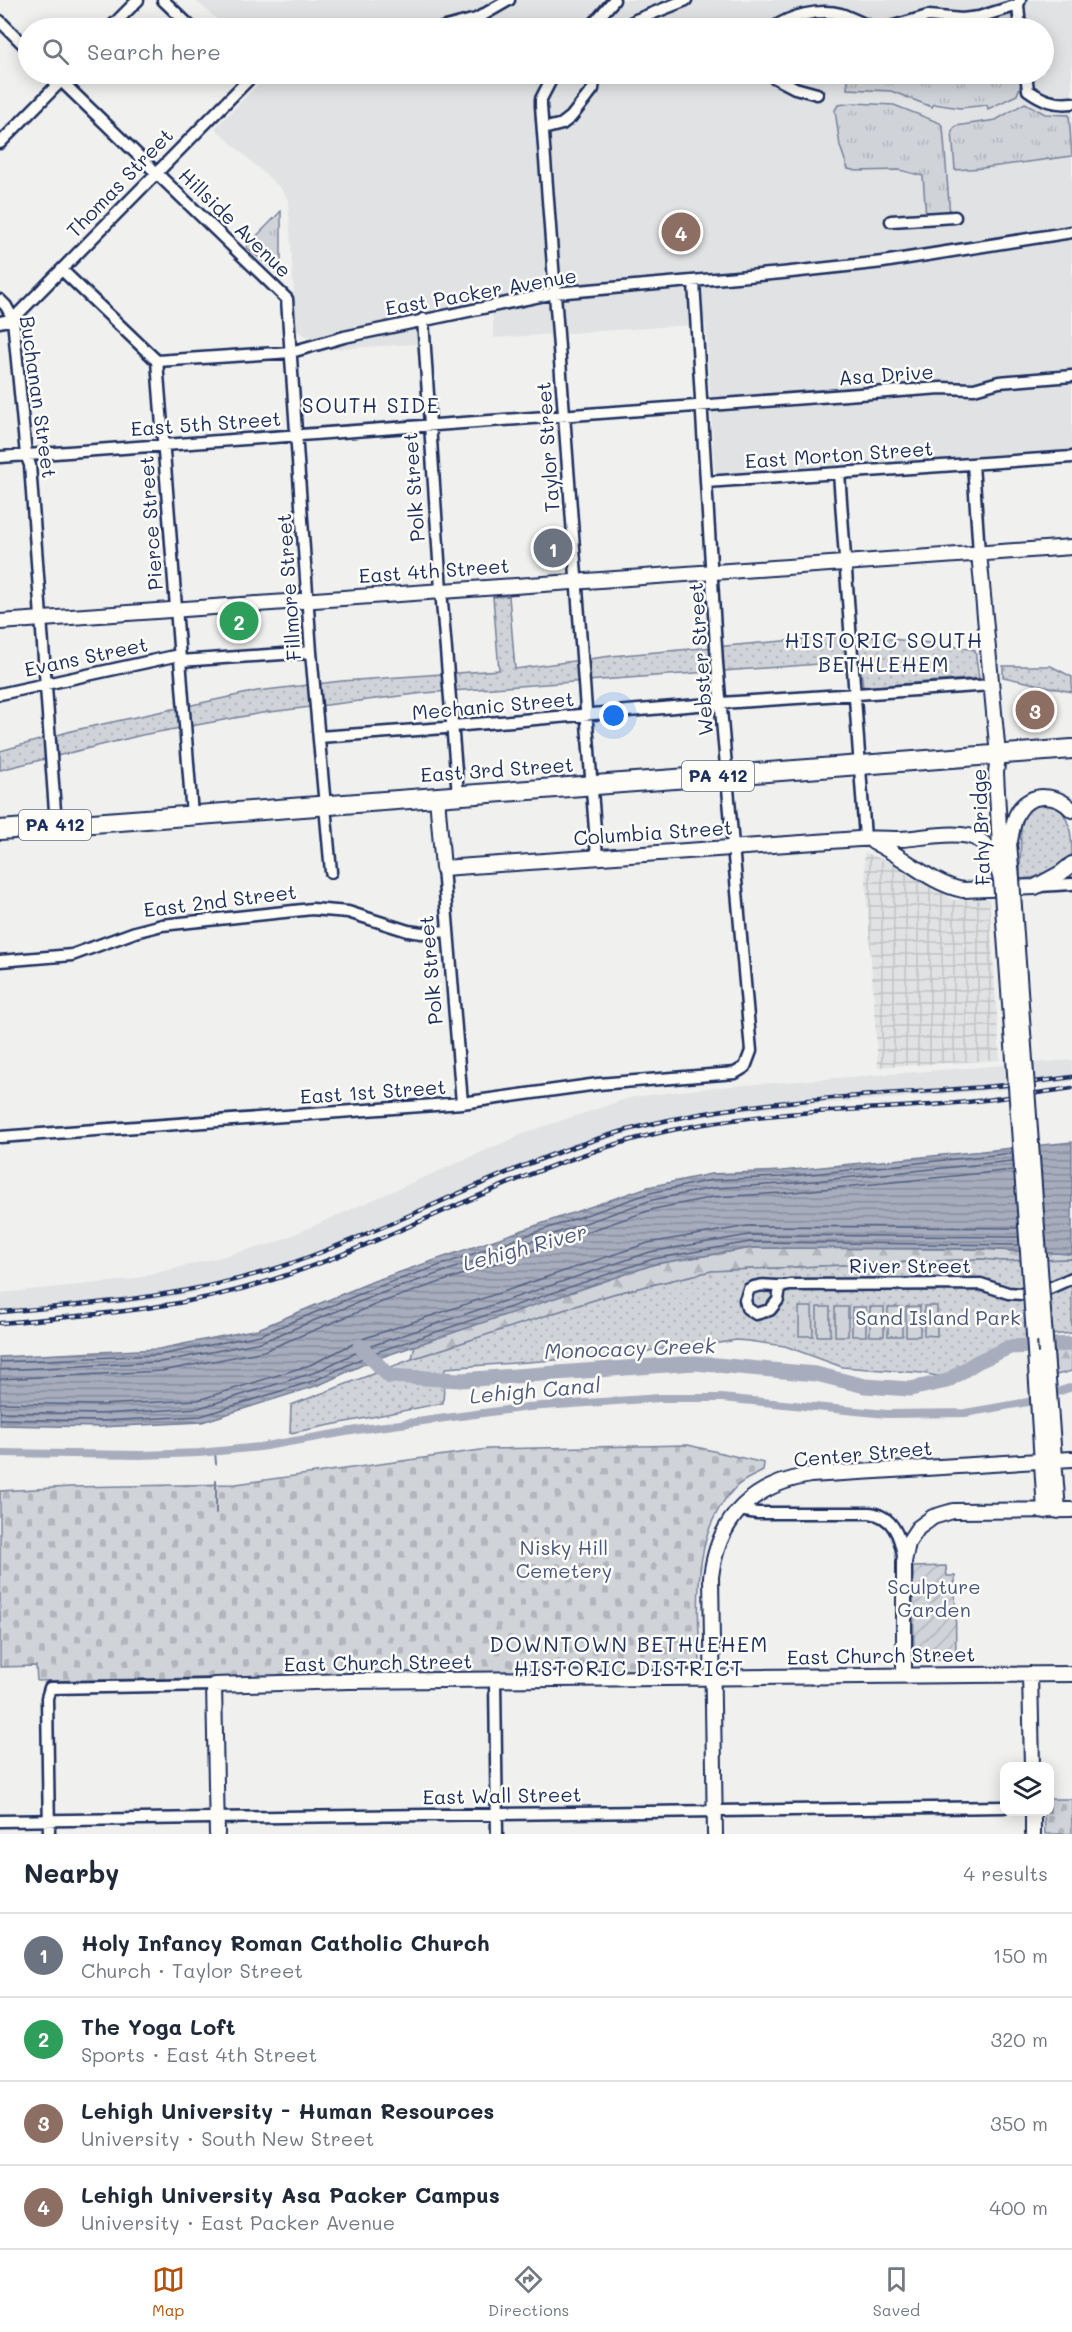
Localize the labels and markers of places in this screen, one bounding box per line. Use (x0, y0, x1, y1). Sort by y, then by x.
pin: 4 (662, 210, 700, 254)
pin: 1 (534, 526, 572, 570)
pin: 2 (220, 598, 258, 644)
pin: 3 (1016, 688, 1054, 732)

